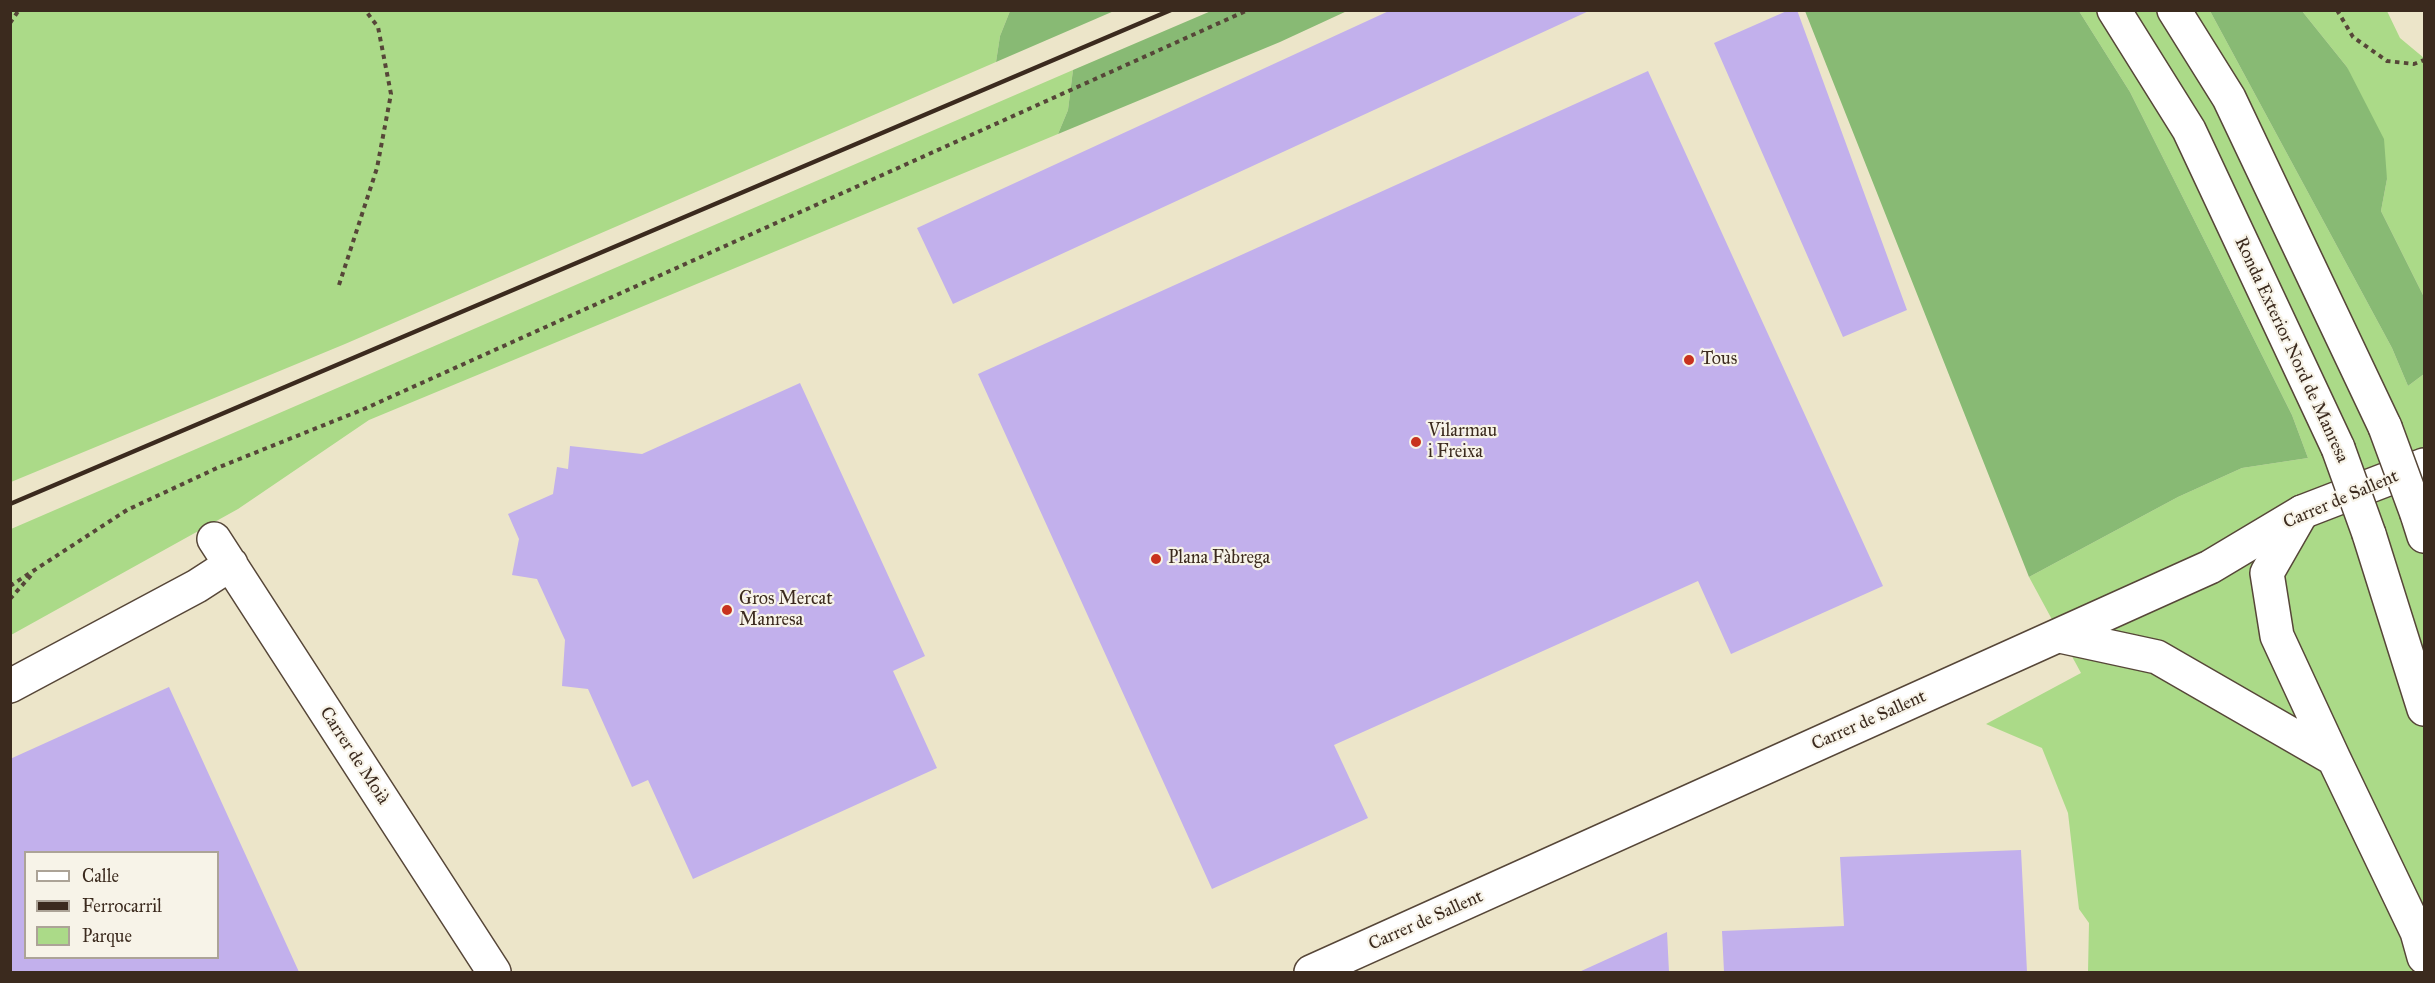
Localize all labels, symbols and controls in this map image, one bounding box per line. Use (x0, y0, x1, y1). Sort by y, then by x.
street label: Ronda Exterior Nord de Manresa (2229, 234, 2353, 466)
place label: Tous (1701, 349, 1737, 371)
marker: Tous (1682, 353, 1696, 367)
place label: Vilarmau i Freixa (1428, 421, 1497, 464)
marker: Vilarmau i Freixa (1409, 435, 1423, 449)
street label: Carrer de Sallent (2280, 466, 2402, 534)
place label: Plana Fàbrega (1168, 548, 1270, 570)
marker: Plana Fàbrega (1149, 552, 1163, 566)
place label: Gros Mercat Manresa (739, 589, 833, 632)
marker: Gros Mercat Manresa (720, 603, 734, 617)
street label: Carrer de Sallent (1808, 686, 1930, 756)
street label: Carrer de Moià (314, 703, 394, 809)
legend (24, 851, 219, 959)
text: Calle (82, 865, 119, 887)
street label: Carrer de Sallent (1365, 886, 1487, 956)
text: Ferrocarril (82, 895, 162, 917)
text: Parque (82, 925, 132, 947)

